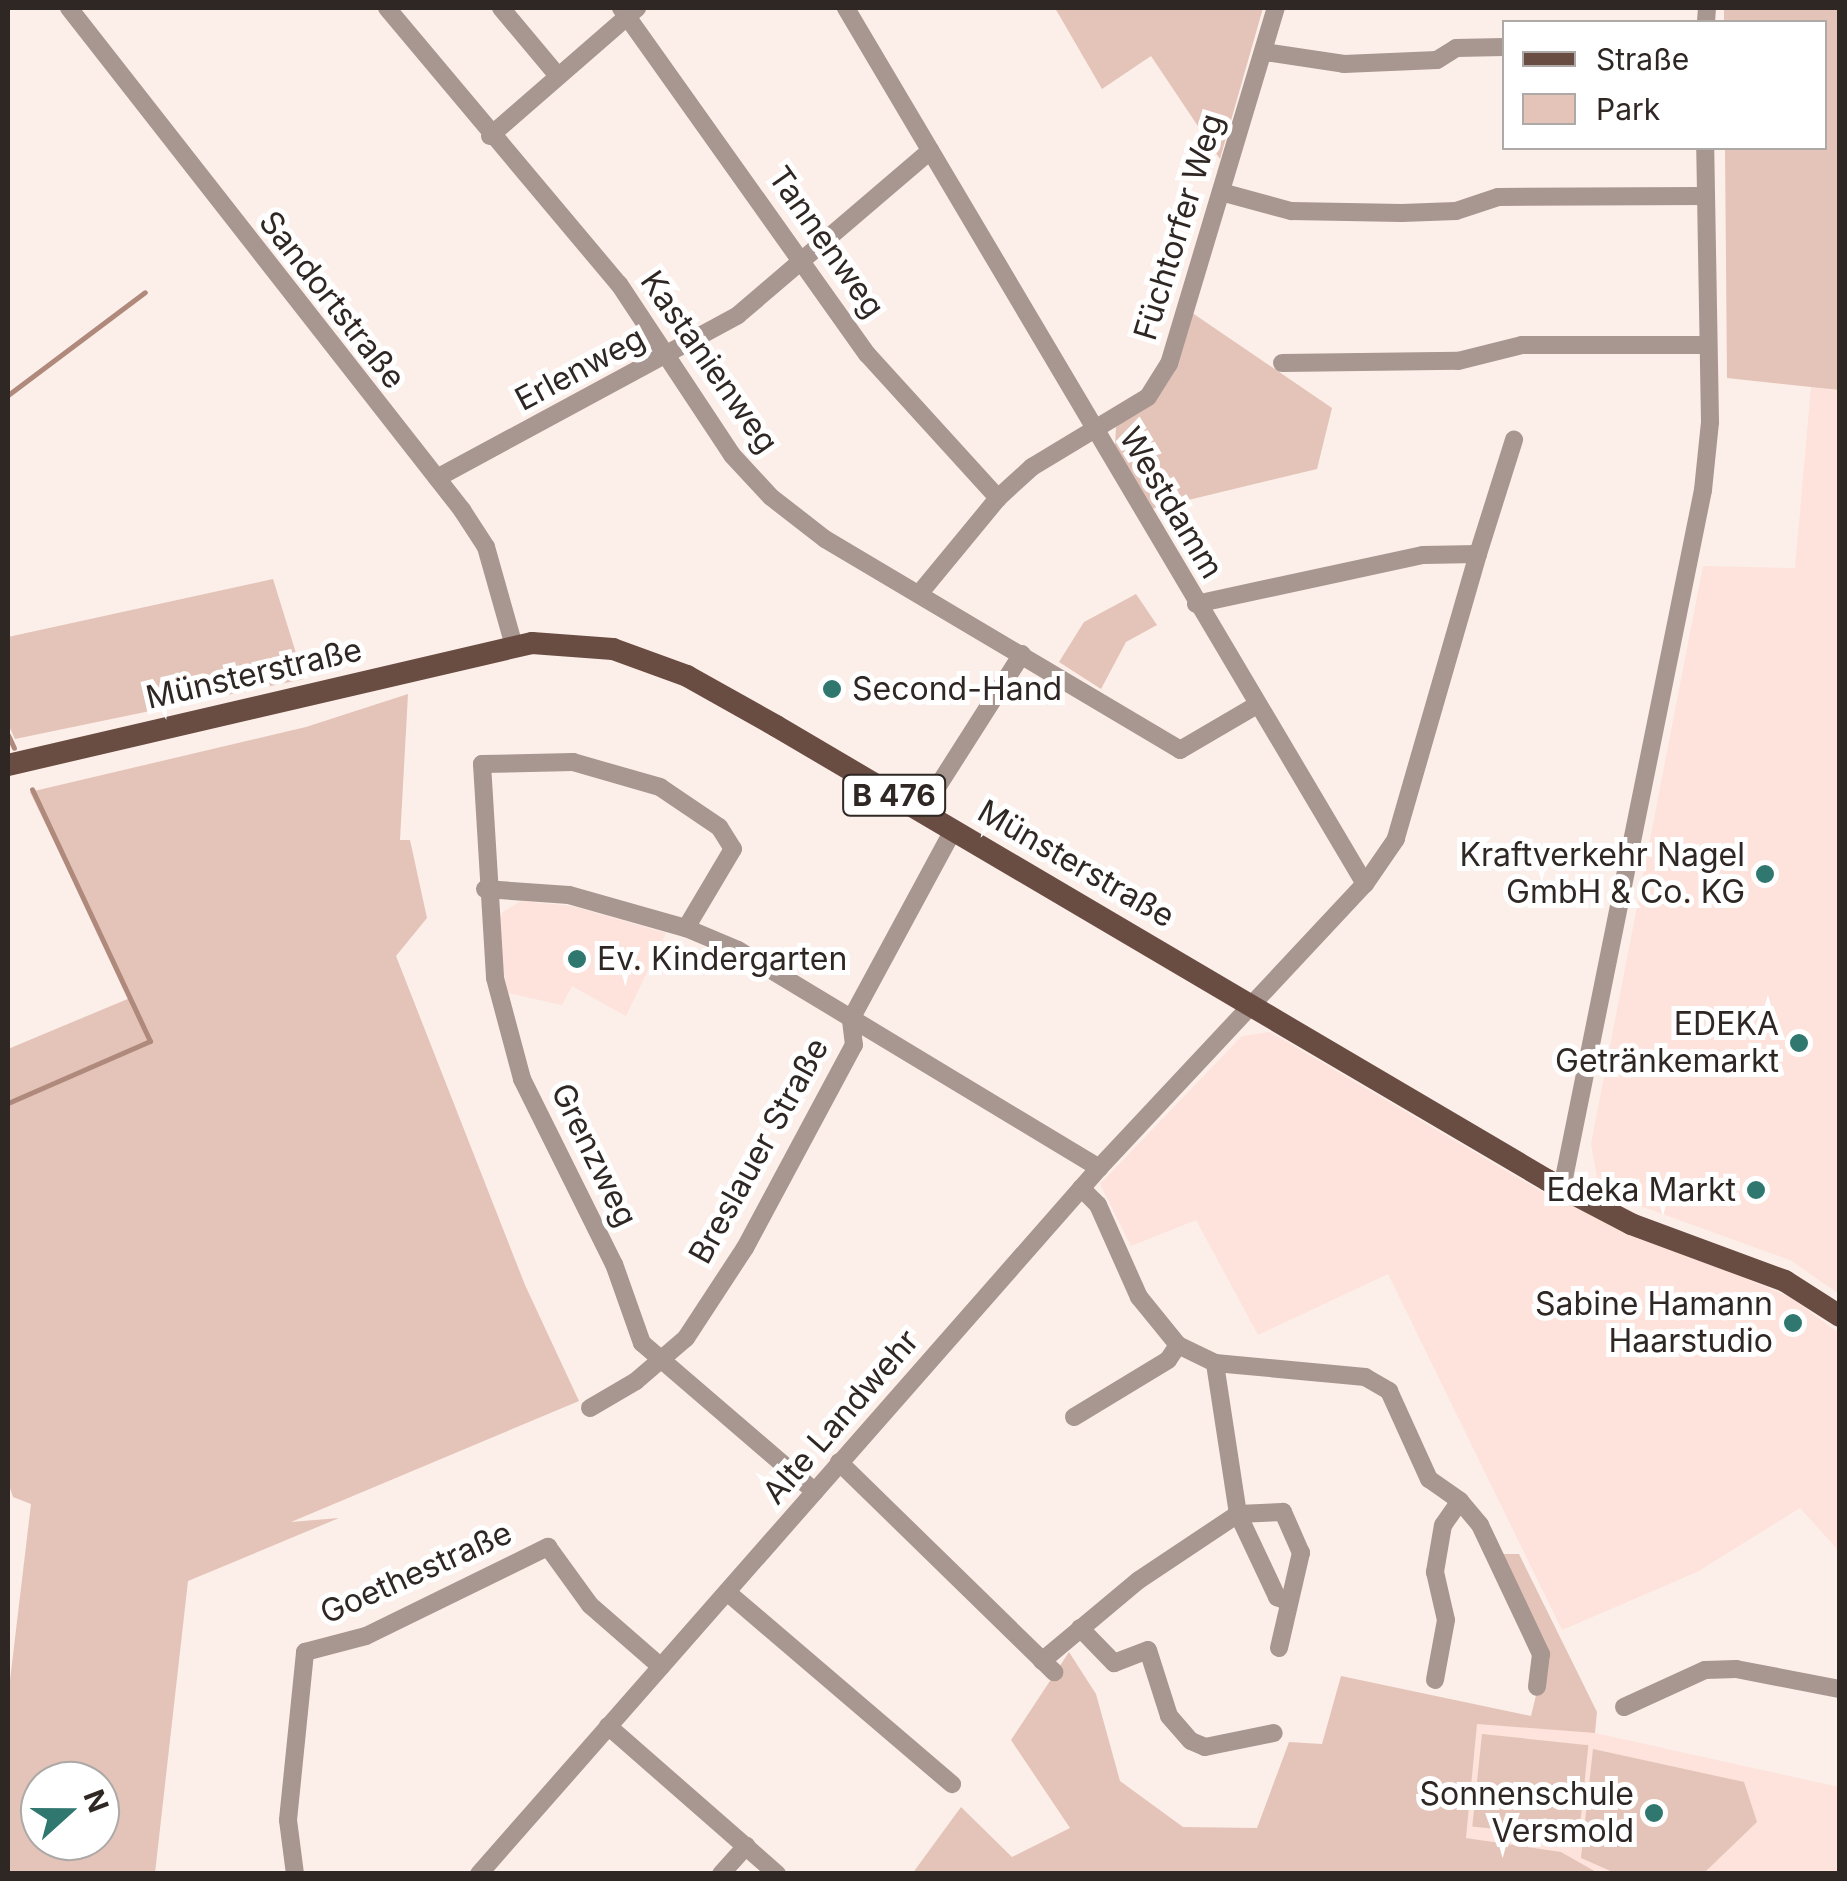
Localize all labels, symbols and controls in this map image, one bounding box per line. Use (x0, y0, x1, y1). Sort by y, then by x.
legend (1502, 20, 1827, 150)
text: Straße (1596, 41, 1689, 77)
text: Park (1596, 91, 1660, 127)
street label: Füchtorfer Weg (1126, 109, 1232, 345)
street label: Tannenweg (760, 159, 892, 325)
street label: Sandortstraße (251, 204, 413, 396)
street label: Kastanienweg (632, 264, 786, 460)
street label: Erlenweg (509, 319, 651, 419)
street label: Westdamm (1111, 421, 1231, 585)
street label: Münsterstraße (142, 631, 366, 717)
place label: Second-Hand (852, 670, 1062, 708)
marker: Second-Hand (821, 678, 843, 700)
road number: B 476 (842, 770, 946, 820)
street label: Münsterstraße (971, 792, 1181, 936)
place label: Kraftverkehr Nagel GmbH & Co. KG (1460, 837, 1745, 912)
marker: Kraftverkehr Nagel GmbH & Co. KG (1754, 863, 1776, 885)
place label: Ev. Kindergarten (597, 940, 847, 978)
marker: Ev. Kindergarten (566, 948, 588, 970)
place label: EDEKA Getränkemarkt (1555, 1006, 1779, 1081)
street label: Breslauer Straße (681, 1032, 837, 1270)
marker: EDEKA Getränkemarkt (1788, 1032, 1810, 1054)
street label: Grenzweg (543, 1077, 645, 1233)
place label: Edeka Markt (1547, 1171, 1736, 1209)
marker: Edeka Markt (1745, 1179, 1767, 1201)
place label: Sabine Hamann Haarstudio (1535, 1286, 1773, 1361)
marker: Sabine Hamann Haarstudio (1782, 1312, 1804, 1334)
street label: Alte Landwehr (755, 1322, 927, 1512)
street label: Goethestraße (314, 1514, 518, 1632)
north arrow (20, 1761, 120, 1861)
place label: Sonnenschule Versmold (1419, 1776, 1634, 1851)
text: N (76, 1785, 116, 1817)
marker: Sonnenschule Versmold (1643, 1802, 1665, 1824)

